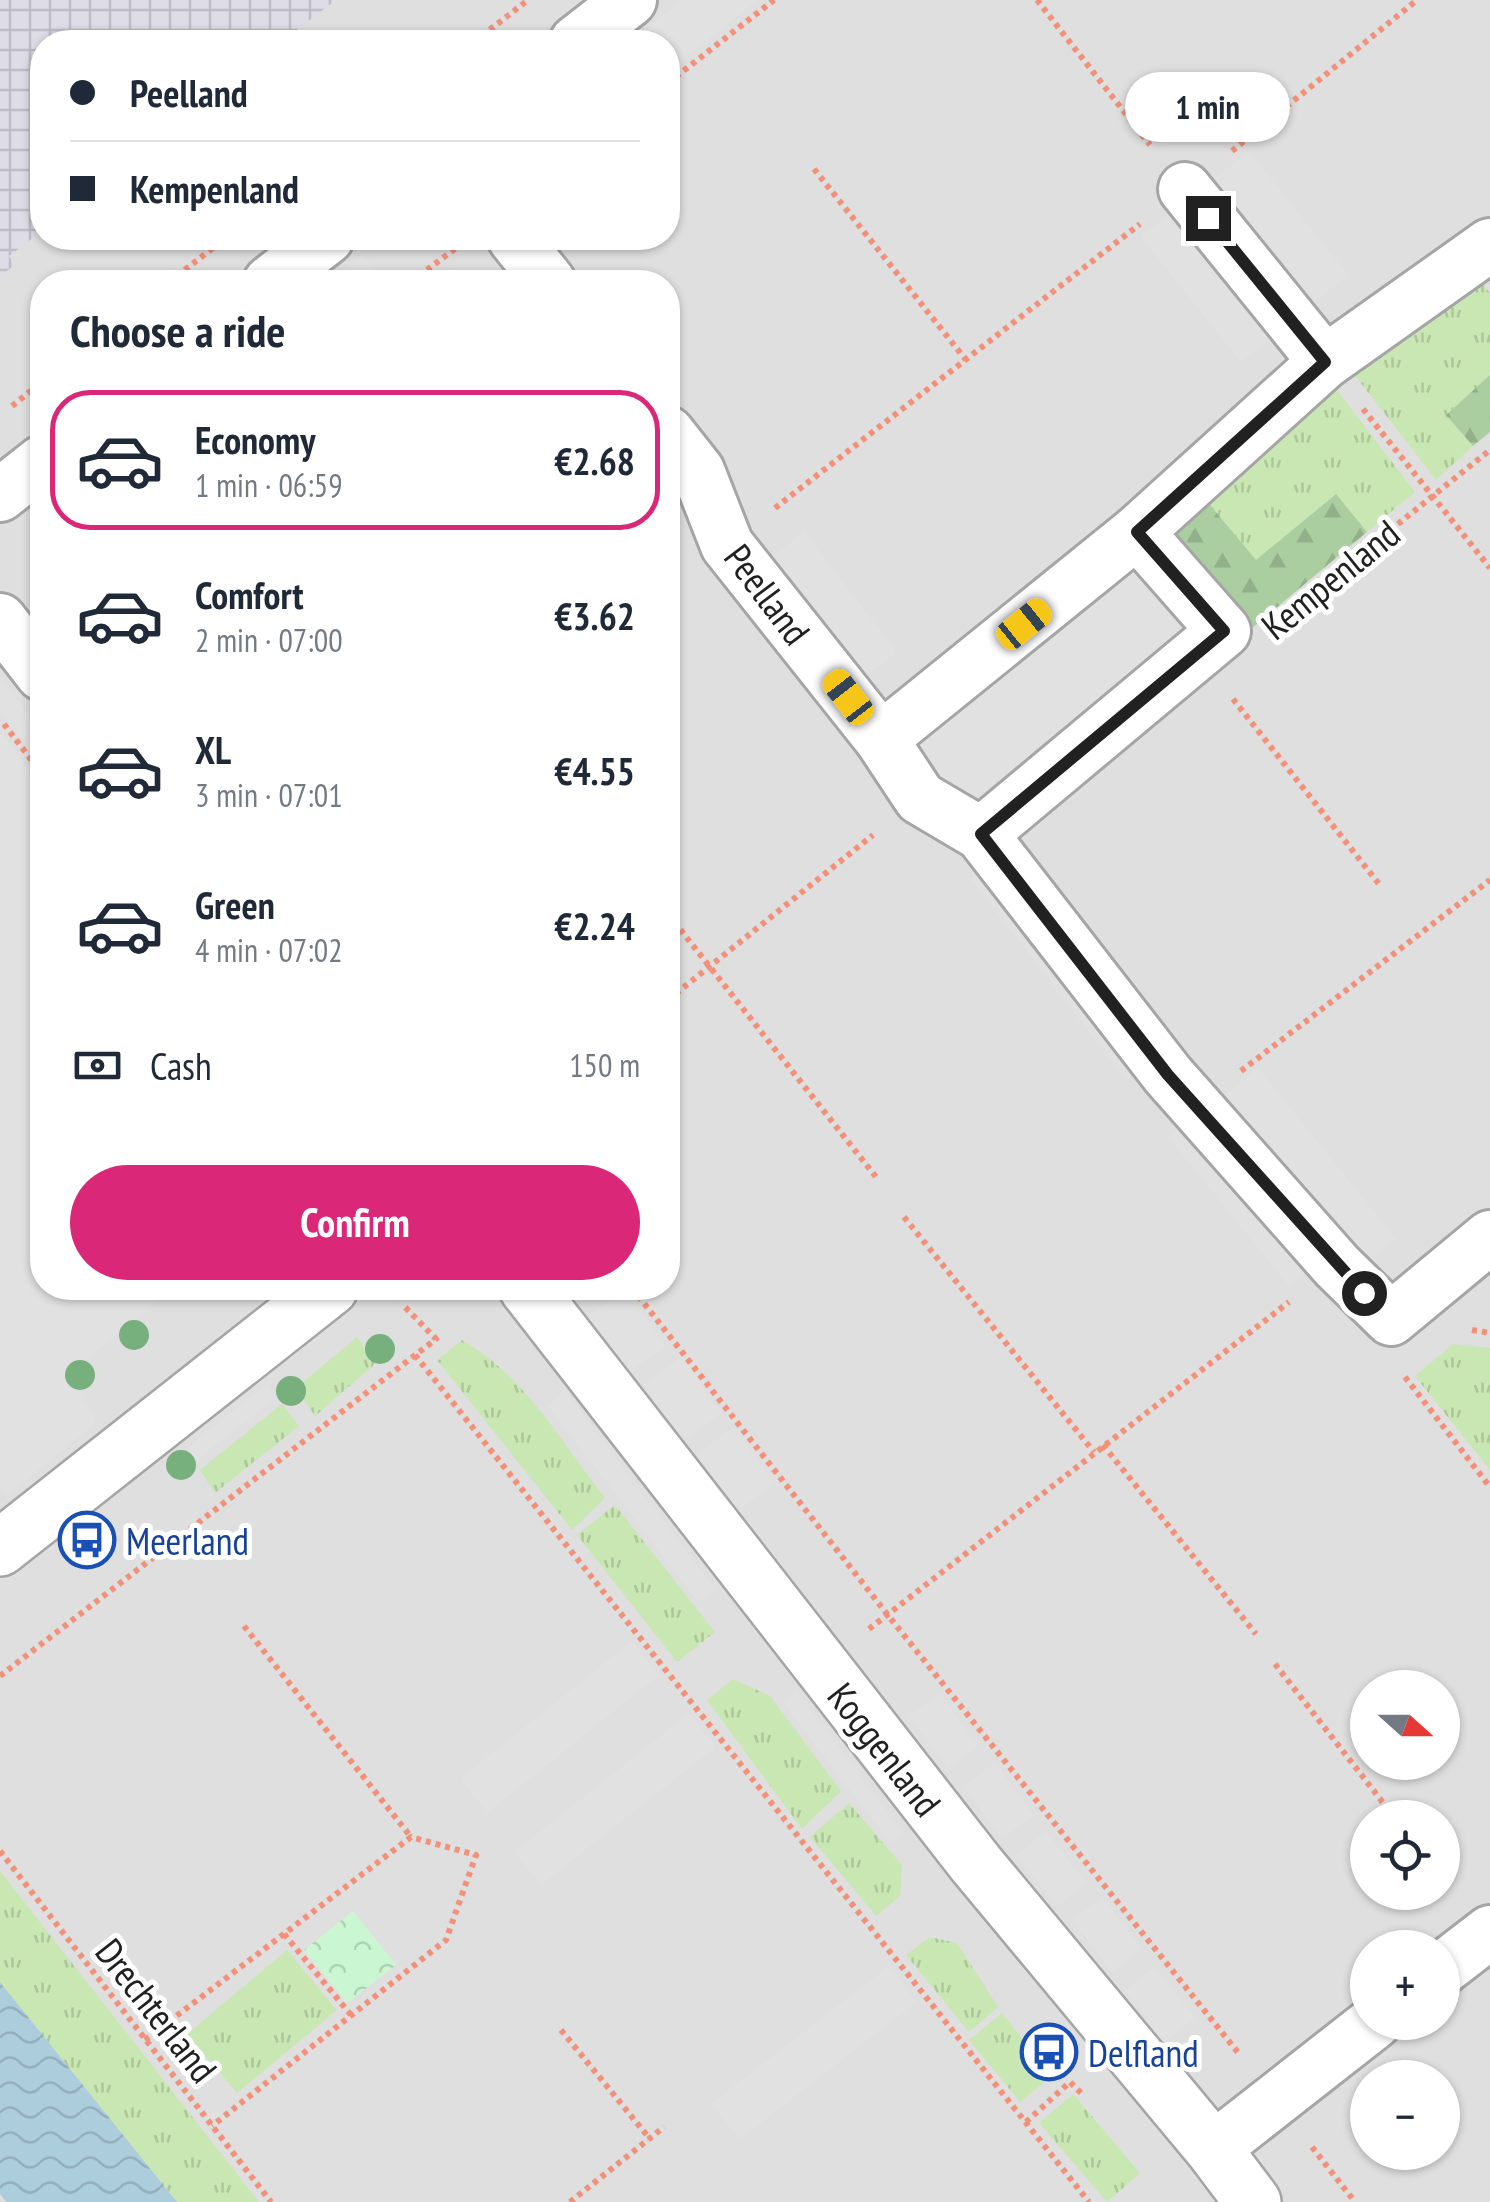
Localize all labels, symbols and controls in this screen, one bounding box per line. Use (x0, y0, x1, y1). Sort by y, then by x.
text: Peelland (130, 68, 248, 117)
callout: 1 min (1126, 73, 1290, 143)
text: 1 min (1175, 86, 1240, 128)
text: Kempenland (130, 164, 299, 213)
route end (1186, 196, 1231, 241)
text: Choose a ride (70, 301, 285, 359)
icon: car (75, 415, 165, 505)
text: Economy (195, 415, 315, 464)
text: €2.68 (554, 436, 635, 485)
text: 1 min · 06:59 (195, 464, 343, 506)
street label: Kempenland (1251, 508, 1409, 650)
street label: Peelland (714, 534, 822, 654)
icon: car (75, 570, 165, 660)
text: Comfort (195, 570, 304, 619)
text: €3.62 (554, 591, 635, 640)
car (991, 593, 1057, 655)
text: 2 min · 07:00 (195, 619, 343, 661)
car (818, 664, 878, 730)
icon: car (75, 725, 165, 815)
text: XL (195, 725, 231, 774)
text: €4.55 (554, 746, 635, 795)
text: 3 min · 07:01 (195, 774, 343, 816)
icon: car (75, 880, 165, 970)
text: Green (195, 880, 275, 929)
text: €2.24 (554, 901, 635, 950)
text: 4 min · 07:02 (195, 929, 343, 971)
icon: cash (70, 1038, 125, 1093)
text: Cash (150, 1041, 212, 1090)
text: 150 m (569, 1044, 640, 1086)
button: Confirm (70, 1165, 640, 1280)
route start (1342, 1271, 1387, 1316)
bus stop icon: Meerland (57, 1510, 117, 1570)
place label: Meerland (126, 1516, 249, 1565)
north arrow (1350, 1670, 1460, 1780)
map controls (1350, 1670, 1460, 2170)
street label: Koggenland (818, 1672, 952, 1826)
button: locate (1350, 1800, 1460, 1910)
street label: Drechterland (86, 1928, 228, 2092)
button: + (1350, 1930, 1460, 2040)
bus stop icon: Delfland (1019, 2022, 1079, 2082)
place label: Delfland (1088, 2028, 1199, 2077)
button: − (1350, 2060, 1460, 2170)

